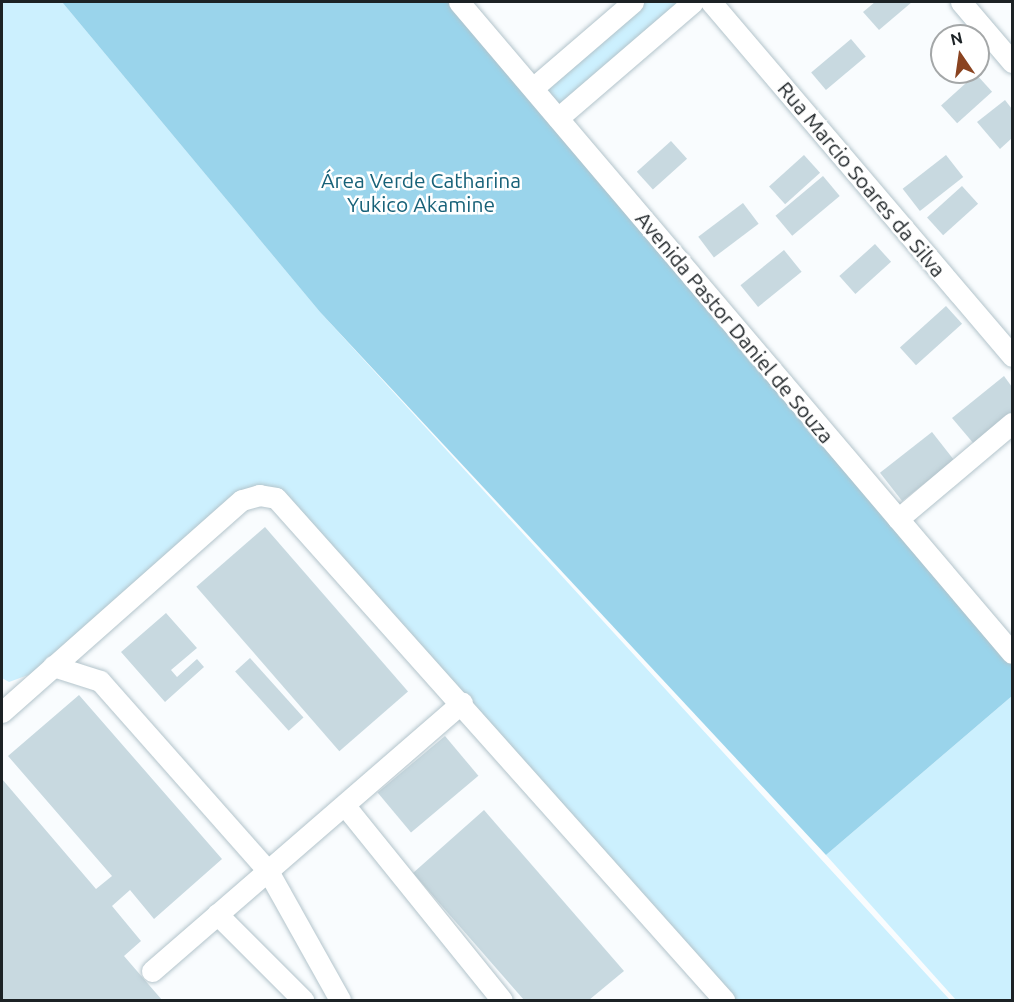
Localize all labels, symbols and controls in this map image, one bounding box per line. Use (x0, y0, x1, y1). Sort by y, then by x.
north arrow (930, 24, 990, 84)
text: N (949, 28, 964, 49)
street label: Rua Marcio Soares da Silva (773, 76, 951, 282)
park label: Área Verde Catharina Yukico Akamine (321, 167, 521, 217)
street label: Avenida Pastor Daniel de Souza (631, 206, 839, 448)

